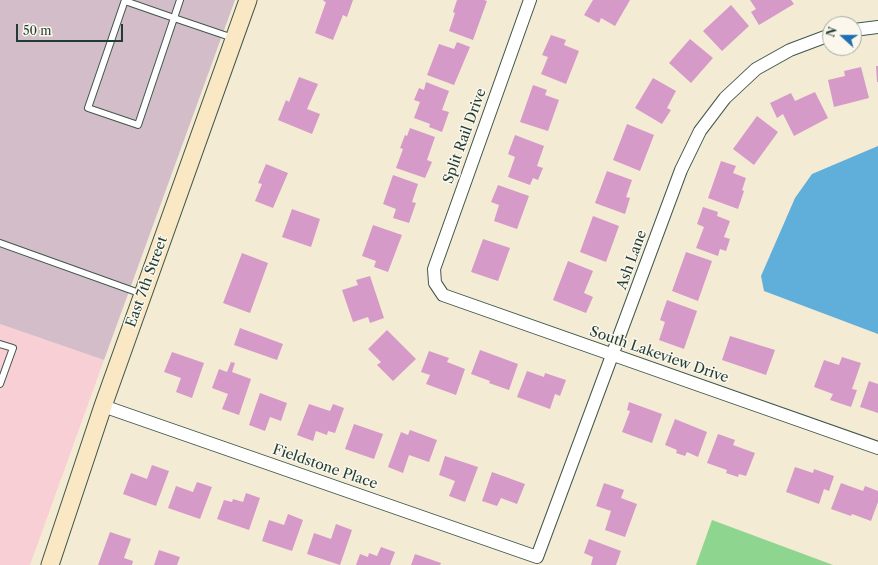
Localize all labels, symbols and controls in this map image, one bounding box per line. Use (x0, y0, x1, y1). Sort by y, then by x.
scale bar (18, 16, 125, 42)
north arrow (822, 16, 862, 56)
text: 50 m (23, 23, 52, 38)
text: N (823, 25, 840, 39)
street label: Split Rail Drive (440, 86, 490, 186)
street label: Ash Lane (613, 228, 651, 292)
street label: East 7th Street (123, 234, 171, 330)
street label: South Lakeview Drive (587, 323, 731, 387)
street label: Fieldstone Place (270, 441, 380, 493)

